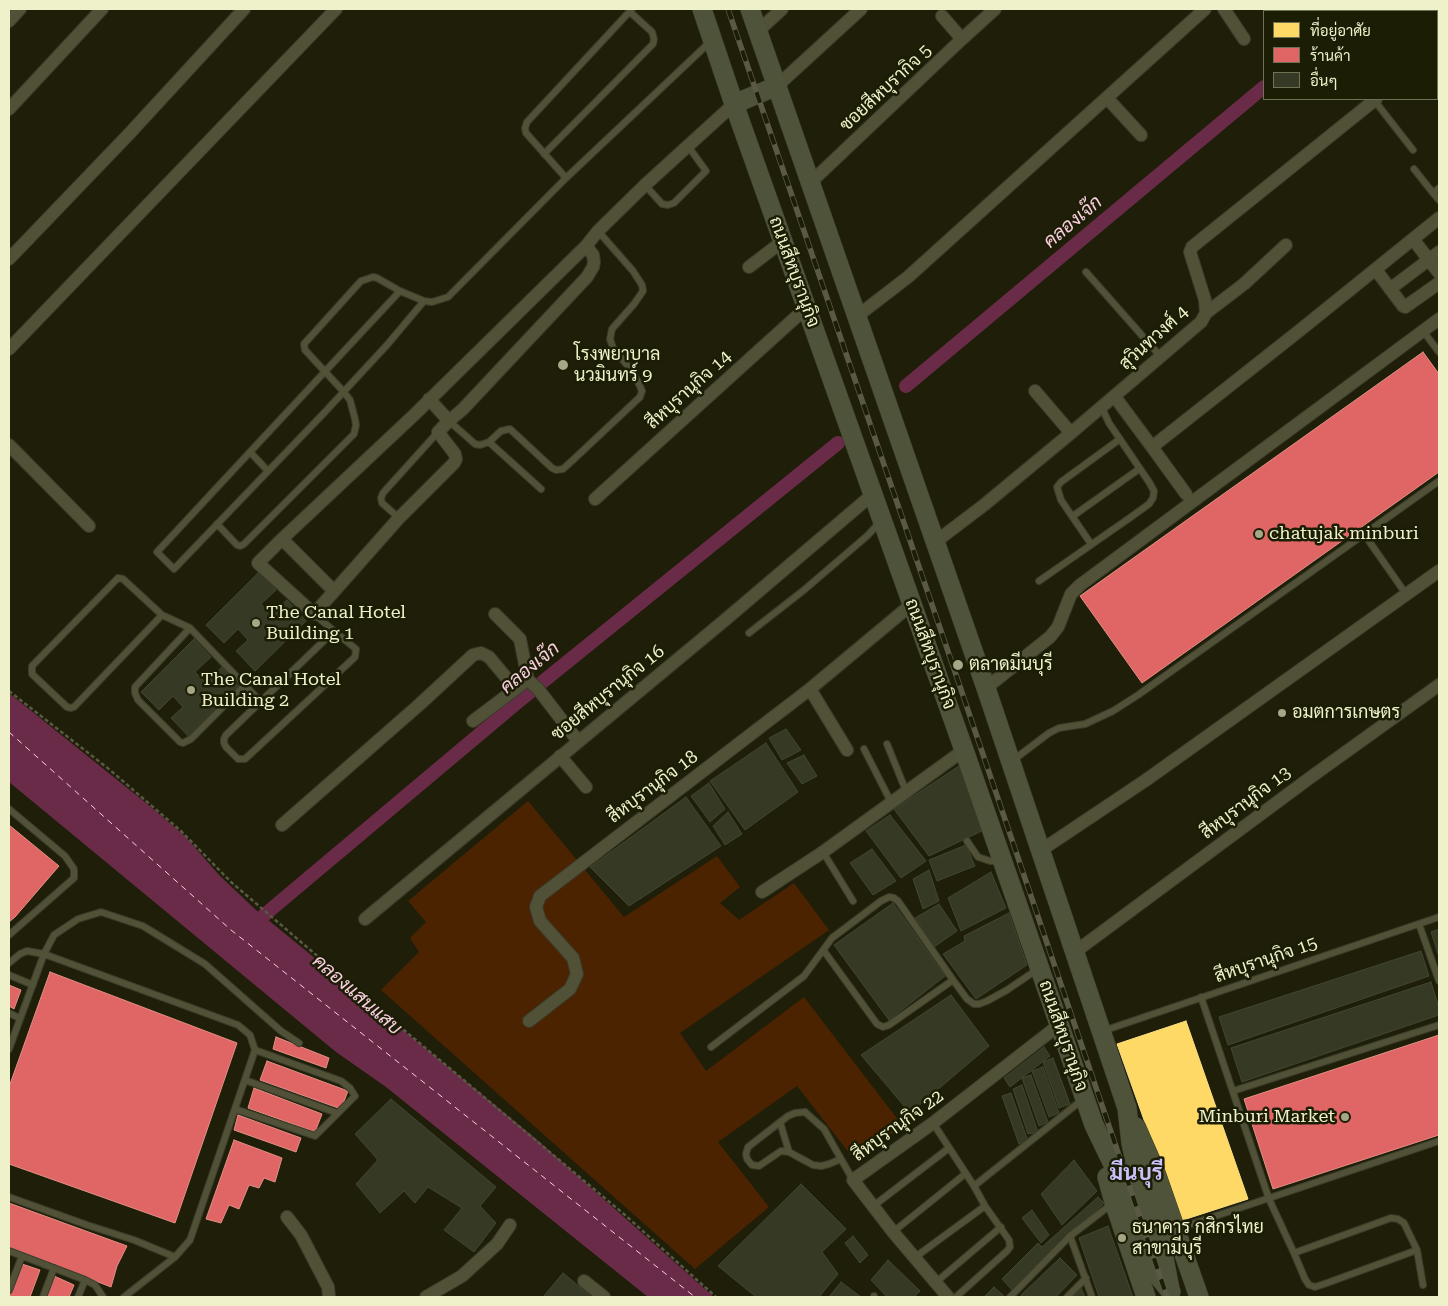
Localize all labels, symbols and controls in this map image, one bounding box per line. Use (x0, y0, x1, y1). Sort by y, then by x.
legend (1263, 10, 1438, 100)
text: ที่อยู่อาศัย (1310, 22, 1371, 40)
street label: ซอยสีหบุรากิจ 5 (836, 40, 936, 136)
text: ร้านค้า (1310, 47, 1350, 65)
text: อื่นๆ (1310, 72, 1338, 90)
water label: คลองเจ๊ก (1039, 191, 1107, 253)
street label: ถนนสีหบุรานุกิจ (764, 214, 824, 330)
street label: สุวินทวงศ์ 4 (1115, 301, 1193, 375)
place label: โรงพยาบาล นวมินทร์ 9 (574, 344, 660, 386)
street label: สีหบุรานุกิจ 14 (642, 346, 736, 434)
marker: โรงพยาบาล นวมินทร์ 9 (556, 358, 570, 372)
place label: chatujak minburi (1269, 523, 1419, 545)
marker: chatujak minburi (1253, 528, 1265, 540)
street label: ถนนสีหบุรานุกิจ (900, 596, 960, 712)
place label: The Canal Hotel Building 1 (266, 602, 406, 644)
marker: The Canal Hotel Building 1 (250, 617, 262, 629)
water label: คลองเจ๊ก (496, 637, 564, 699)
street label: ซอยสีหบุรานุกิจ 16 (547, 641, 669, 745)
place label: ตลาดมีนบุรี (969, 654, 1053, 676)
marker: ตลาดมีนบุรี (951, 658, 965, 672)
place label: The Canal Hotel Building 2 (201, 669, 341, 712)
marker: The Canal Hotel Building 2 (185, 684, 197, 696)
place label: อมตการเกษตร (1292, 702, 1400, 724)
marker: อมตการเกษตร (1276, 707, 1288, 719)
street label: สีหบุรานุกิจ 18 (604, 746, 702, 828)
street label: สีหบุรานุกิจ 13 (1197, 762, 1295, 844)
street label: สีหบุรานุกิจ 15 (1212, 932, 1320, 988)
water label: คลองแสนแสบ (308, 950, 406, 1040)
street label: ถนนสีหบุรานุกิจ (1034, 978, 1092, 1094)
street label: สีหบุรานุกิจ 22 (848, 1086, 948, 1166)
place label: Minburi Market (1199, 1106, 1335, 1128)
marker: Minburi Market (1339, 1111, 1351, 1123)
district label: มีนบุรี (1109, 1161, 1163, 1187)
place label: ธนาคาร กสิกรไทย สาขามีบุรี (1132, 1217, 1264, 1260)
marker: ธนาคาร กสิกรไทย สาขามีบุรี (1116, 1232, 1128, 1244)

